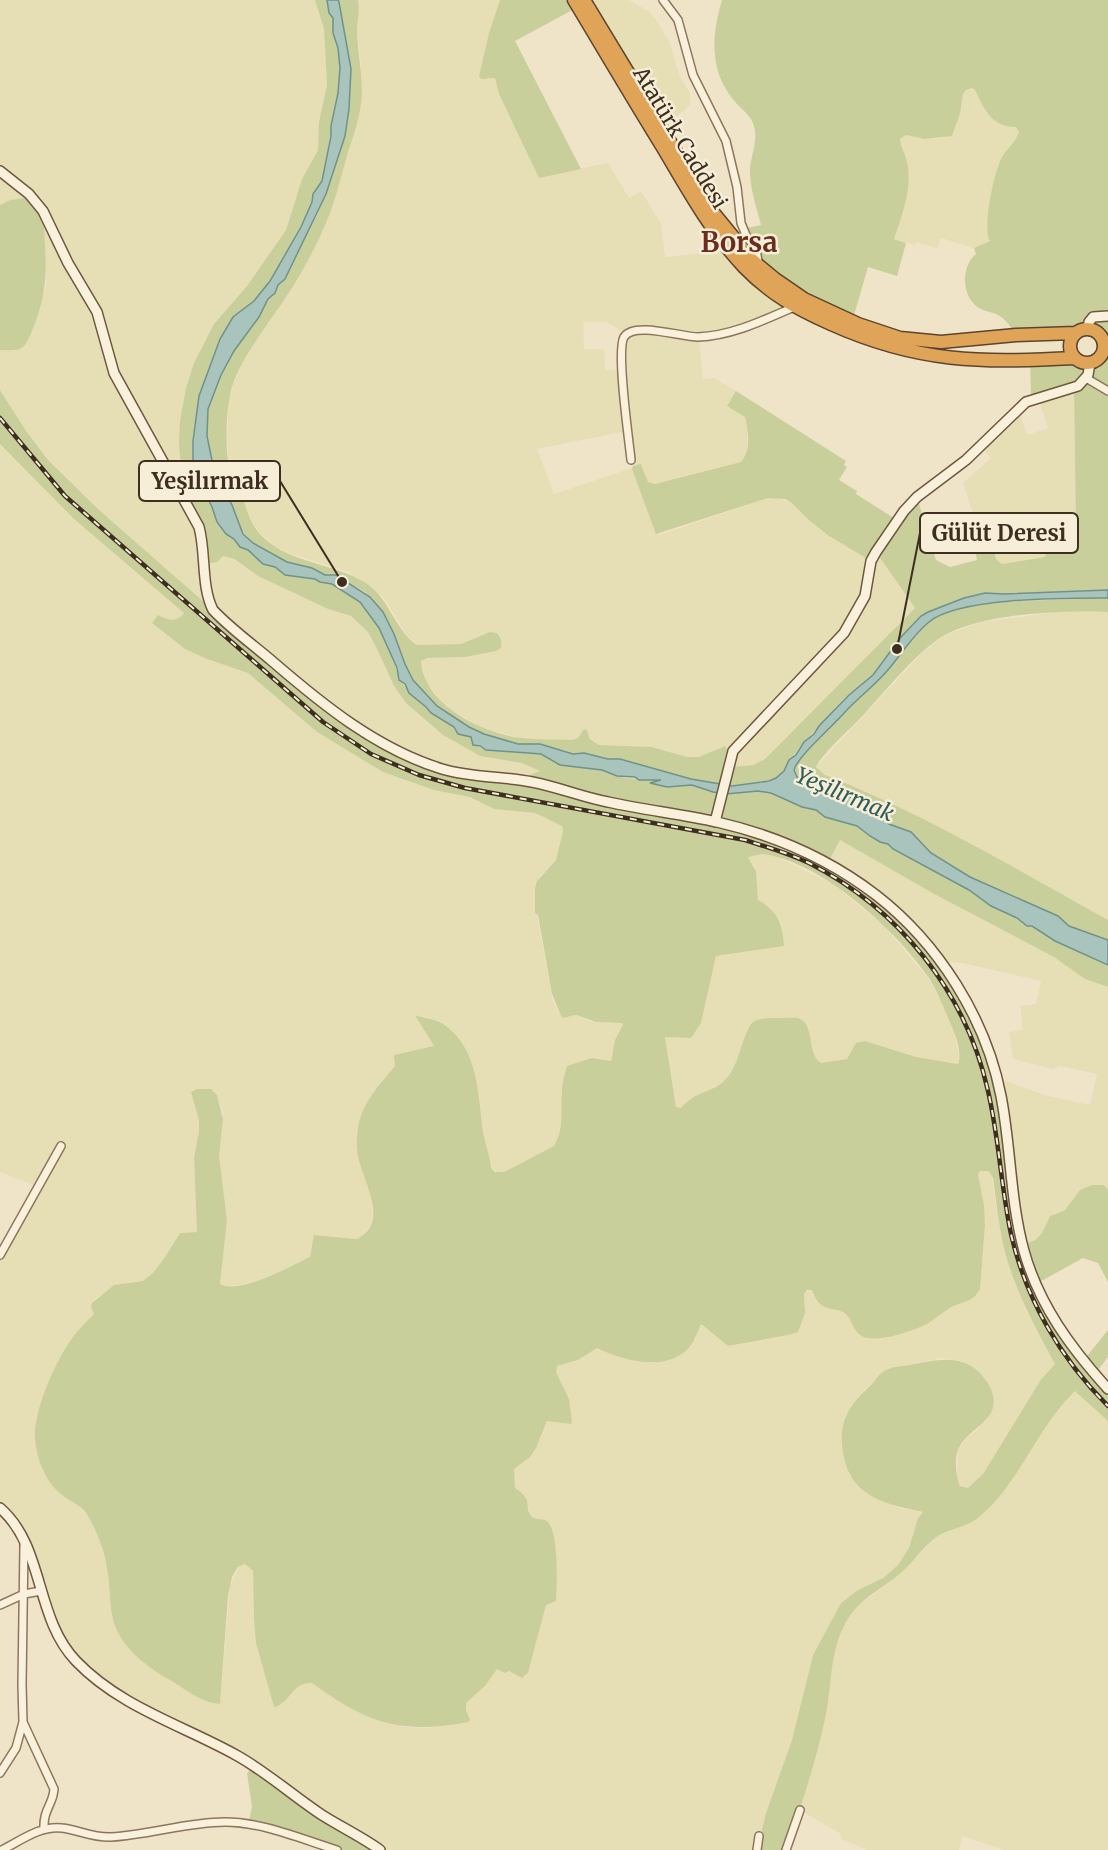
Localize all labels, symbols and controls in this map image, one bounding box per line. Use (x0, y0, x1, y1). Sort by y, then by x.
street label: Atatürk Caddesi (627, 61, 734, 214)
district label: Borsa (700, 225, 778, 259)
callout: Yeşilırmak (139, 461, 280, 501)
text: Yeşilırmak (151, 467, 269, 495)
callout: Gülüt Deresi (920, 513, 1078, 553)
text: Gülüt Deresi (932, 519, 1066, 547)
water label: Yeşilırmak (792, 761, 898, 827)

